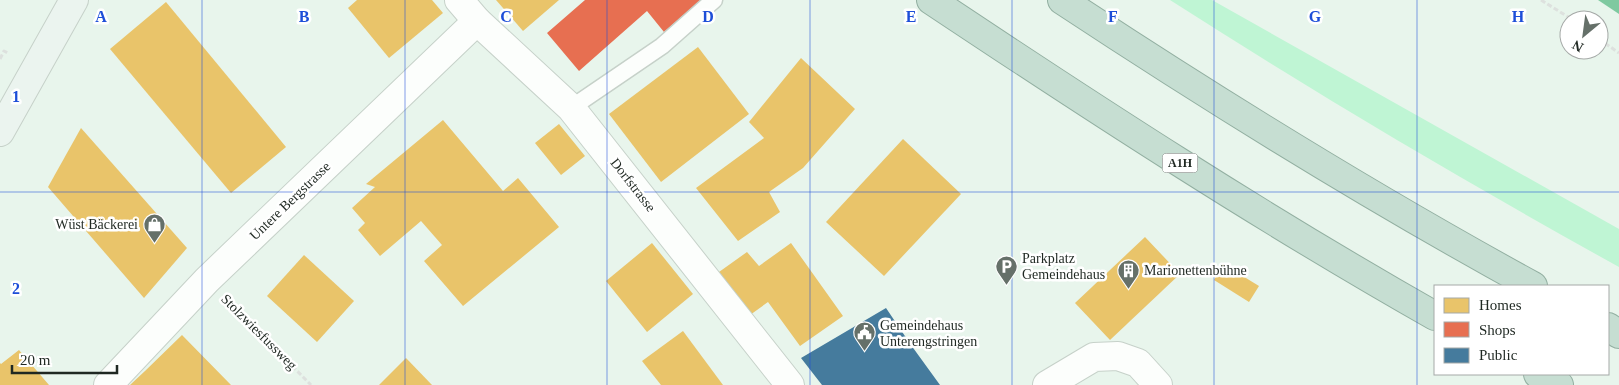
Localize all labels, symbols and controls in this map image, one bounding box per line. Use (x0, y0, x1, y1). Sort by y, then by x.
text: A (95, 8, 107, 25)
text: B (299, 8, 310, 25)
text: C (500, 8, 512, 25)
text: D (702, 8, 714, 25)
text: E (906, 8, 916, 25)
text: F (1108, 8, 1118, 25)
text: G (1309, 8, 1322, 25)
text: H (1512, 8, 1525, 25)
north arrow (1559, 10, 1609, 60)
text: N (1570, 37, 1586, 55)
text: 1 (12, 88, 20, 105)
road number: A1H (1162, 154, 1198, 172)
street label: Dorfstrasse (607, 155, 659, 215)
street label: Untere Bergstrasse (247, 159, 333, 243)
shop icon: Wüst Bäckerei (142, 212, 166, 243)
place label: Wüst Bäckerei (55, 217, 138, 232)
place label: Parkplatz Gemeindehaus (1022, 251, 1105, 282)
parking icon: Parkplatz Gemeindehaus (994, 254, 1018, 285)
building icon: Marionettenbühne (1116, 258, 1140, 289)
place label: Marionettenbühne (1144, 263, 1247, 278)
text: 2 (12, 280, 20, 297)
legend (1434, 285, 1609, 375)
street label: Stolzwiesfussweg (218, 291, 300, 373)
text: Homes (1479, 297, 1522, 313)
place label: Gemeindehaus Unterengstringen (880, 318, 977, 349)
public building icon: Gemeindehaus Unterengstringen (852, 321, 876, 352)
text: Shops (1479, 322, 1516, 338)
scale bar (12, 342, 118, 374)
text: Public (1479, 347, 1518, 363)
text: 20 m (20, 352, 51, 368)

